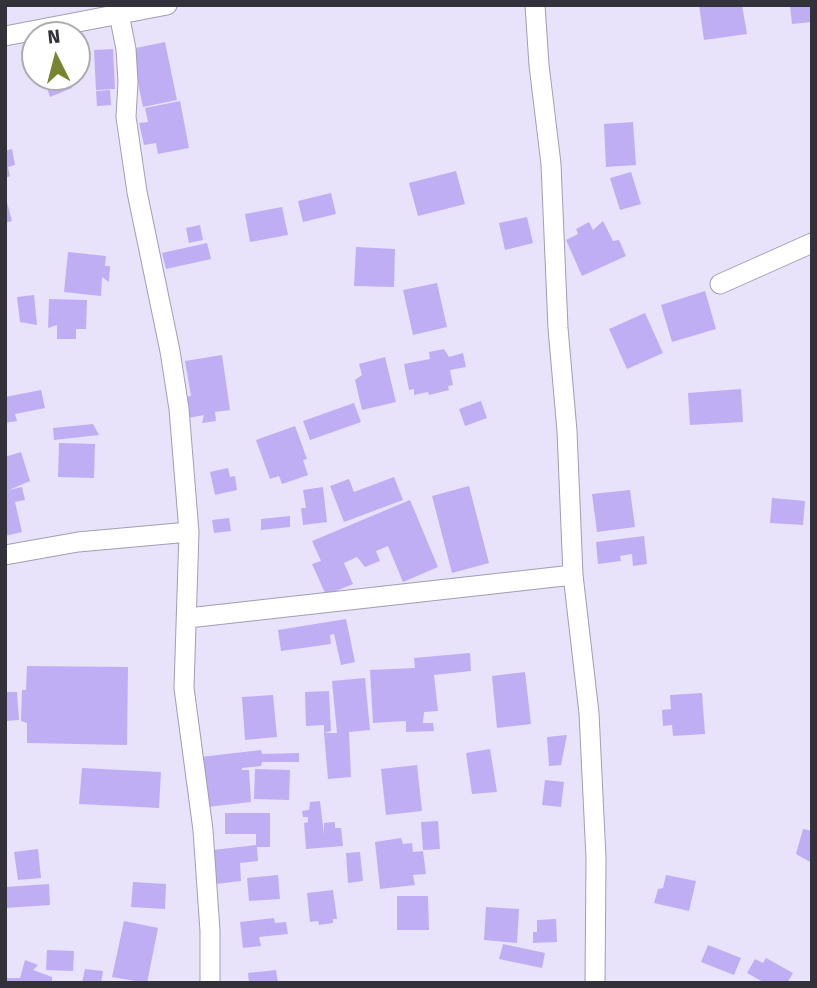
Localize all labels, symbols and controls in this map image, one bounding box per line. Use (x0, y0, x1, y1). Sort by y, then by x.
north arrow (21, 21, 91, 91)
text: N (46, 25, 61, 49)

